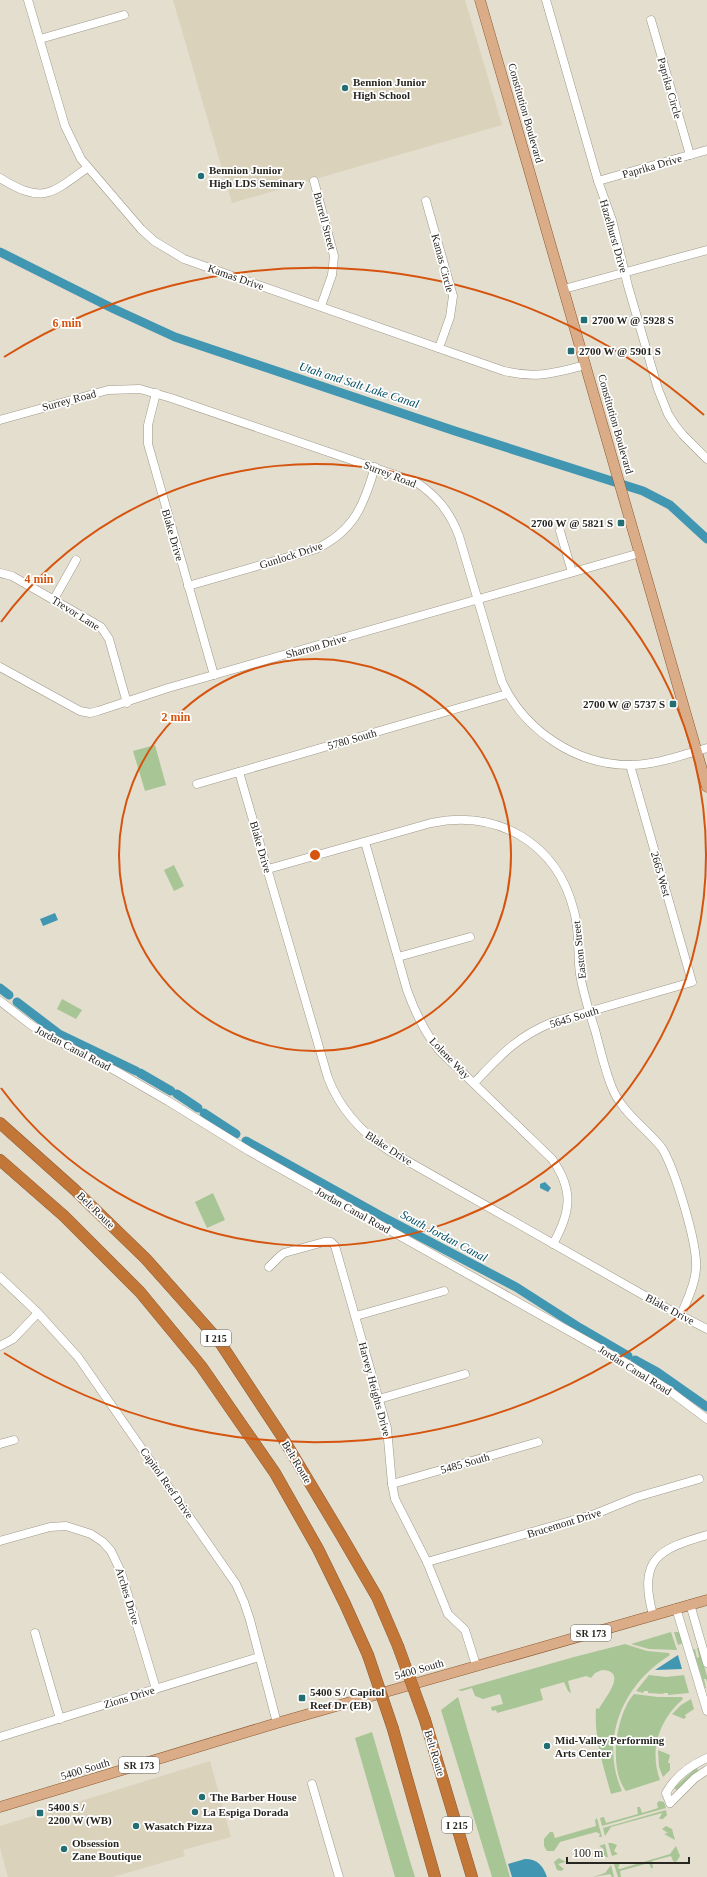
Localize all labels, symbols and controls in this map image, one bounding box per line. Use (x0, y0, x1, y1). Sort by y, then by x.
street label: Paprika Circle (656, 56, 685, 120)
street label: Constitution Boulevard (506, 62, 546, 165)
place label: Bennion Junior High School (353, 76, 426, 101)
marker: Bennion Junior High School (340, 83, 350, 93)
street label: Paprika Drive (621, 152, 683, 180)
place label: Bennion Junior High LDS Seminary (209, 164, 305, 189)
marker: Bennion Junior High LDS Seminary (196, 171, 206, 181)
street label: Burrell Street (311, 191, 339, 251)
street label: Hazelhurst Drive (598, 198, 630, 274)
street label: Kamas Circle (429, 232, 457, 294)
street label: Kamas Drive (206, 262, 266, 292)
place label: 2700 W @ 5928 S (592, 314, 674, 326)
marker: 2700 W @ 5928 S (579, 315, 589, 325)
text: 6 min (52, 316, 82, 330)
place label: 2700 W @ 5901 S (579, 345, 661, 357)
marker: 2700 W @ 5901 S (566, 346, 576, 356)
water label: Utah and Salt Lake Canal (297, 359, 421, 411)
street label: Constitution Boulevard (596, 373, 636, 476)
street label: Surrey Road (41, 387, 98, 413)
street label: Surrey Road (362, 458, 418, 490)
street label: Blake Drive (160, 508, 186, 562)
place label: 2700 W @ 5821 S (531, 517, 613, 529)
marker: 2700 W @ 5821 S (616, 518, 626, 528)
street label: Gunlock Drive (258, 539, 324, 571)
text: 4 min (24, 572, 54, 586)
street label: Trevor Lane (50, 594, 102, 633)
street label: Sharron Drive (284, 632, 348, 660)
place label: 2700 W @ 5737 S (583, 698, 665, 710)
marker: 2700 W @ 5737 S (668, 699, 678, 709)
text: 2 min (161, 710, 191, 724)
street label: 5780 South (326, 726, 378, 752)
street label: Blake Drive (248, 820, 274, 874)
centre of rings (308, 848, 322, 862)
street label: 2665 West (649, 850, 673, 898)
street label: Easton Street (570, 920, 588, 980)
street label: 5645 South (548, 1004, 600, 1030)
street label: Jordan Canal Road (33, 1023, 113, 1073)
street label: Lolene Way (427, 1035, 473, 1082)
street label: Blake Drive (363, 1128, 415, 1168)
street label: Jordan Canal Road (313, 1184, 393, 1236)
street label: Belt Route (75, 1189, 117, 1231)
water label: South Jordan Canal (398, 1207, 490, 1265)
street label: Blake Drive (644, 1291, 697, 1327)
road number: I 215 (201, 1330, 231, 1346)
street label: Harvey Heights Drive (357, 1341, 393, 1438)
street label: Jordan Canal Road (596, 1343, 674, 1398)
street label: Belt Route (280, 1439, 314, 1485)
street label: Capitol Reef Drive (138, 1445, 196, 1521)
street label: 5485 South (439, 1450, 491, 1476)
street label: Brucemont Drive (526, 1506, 603, 1540)
street label: Arches Drive (114, 1566, 142, 1626)
road number: SR 173 (571, 1625, 611, 1641)
street label: 5400 South (393, 1656, 445, 1682)
street label: Zions Drive (102, 1684, 156, 1710)
place label: 5400 S / Capitol Reef Dr (EB) (310, 1686, 384, 1712)
marker: 5400 S / Capitol Reef Dr (EB) (297, 1693, 307, 1703)
street label: Belt Route (422, 1729, 448, 1778)
place label: Mid-Valley Performing Arts Center (555, 1734, 665, 1759)
marker: Mid-Valley Performing Arts Center (542, 1741, 552, 1751)
street label: 5400 South (59, 1756, 111, 1782)
road number: SR 173 (119, 1757, 159, 1773)
place label: The Barber House (210, 1791, 297, 1803)
marker: The Barber House (197, 1792, 207, 1802)
place label: 5400 S / 2200 W (WB) (48, 1801, 112, 1827)
place label: La Espiga Dorada (203, 1806, 289, 1818)
marker: La Espiga Dorada (190, 1807, 200, 1817)
marker: 5400 S / 2200 W (WB) (35, 1808, 45, 1818)
road number: I 215 (442, 1817, 472, 1833)
place label: Wasatch Pizza (144, 1820, 213, 1832)
marker: Wasatch Pizza (131, 1821, 141, 1831)
place label: Obsession Zane Boutique (72, 1837, 141, 1862)
scale bar (567, 1839, 689, 1865)
marker: Obsession Zane Boutique (59, 1844, 69, 1854)
text: 100 m (573, 1846, 604, 1860)

